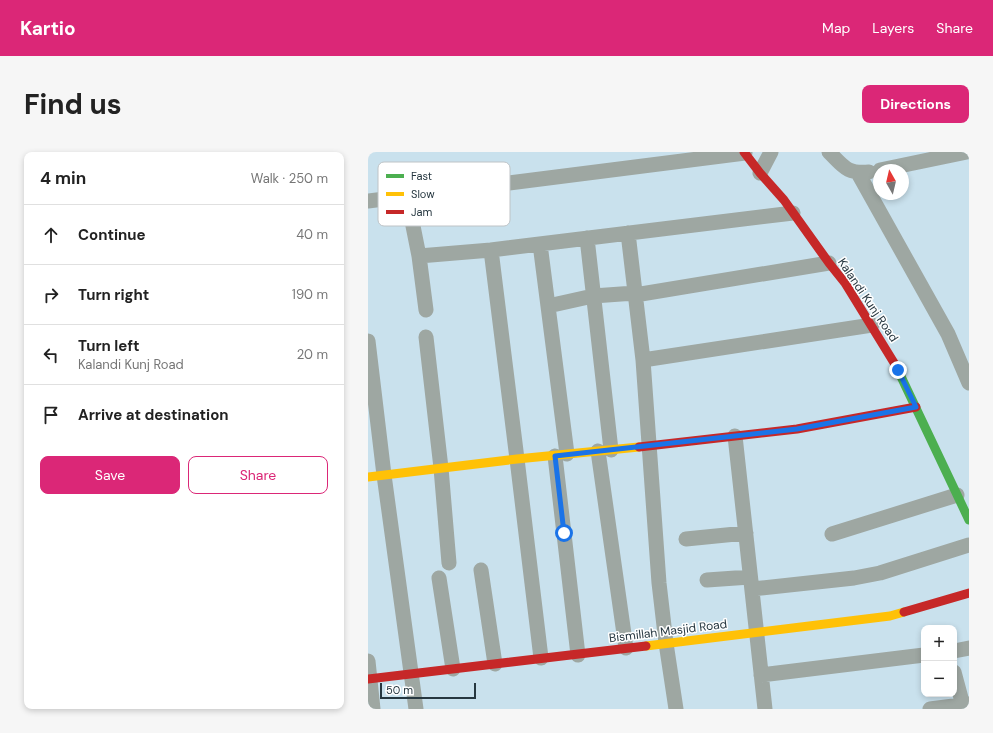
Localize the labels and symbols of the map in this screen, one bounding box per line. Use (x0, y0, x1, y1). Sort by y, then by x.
legend (378, 162, 510, 226)
north arrow (873, 164, 909, 200)
text: Fast (411, 169, 432, 183)
text: Slow (411, 187, 435, 201)
text: Jam (411, 205, 432, 219)
street label: Kalandi Kunj Road (834, 255, 902, 345)
route end (889, 361, 907, 379)
route start (555, 524, 573, 542)
street label: Bismillah Masjid Road (608, 616, 728, 646)
scale bar (380, 681, 476, 700)

